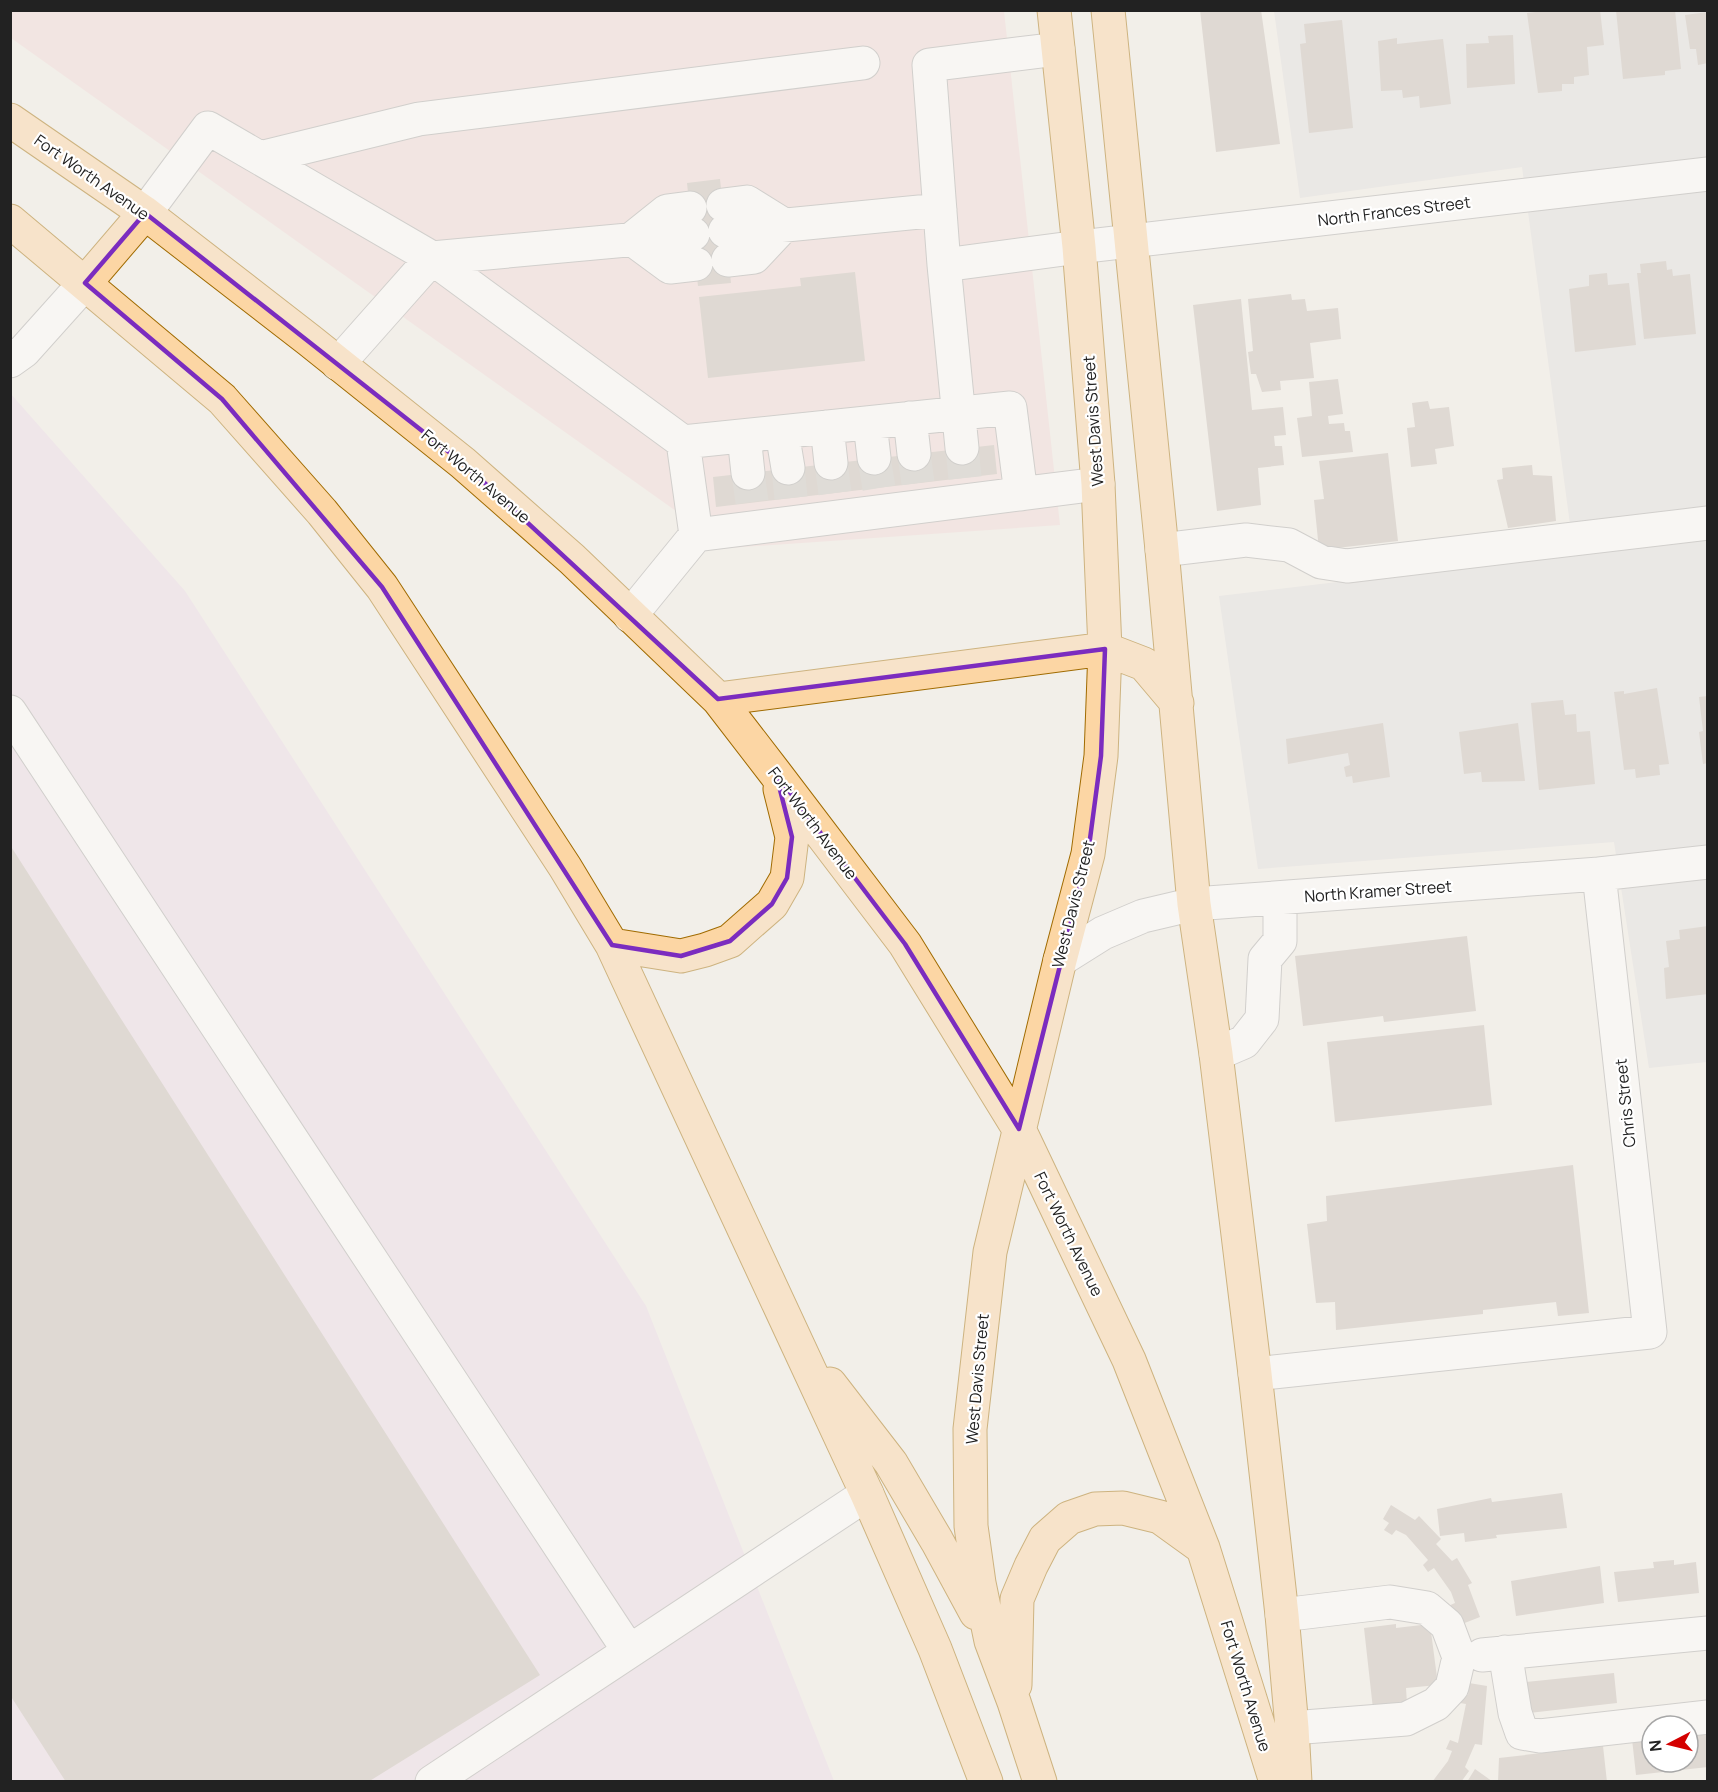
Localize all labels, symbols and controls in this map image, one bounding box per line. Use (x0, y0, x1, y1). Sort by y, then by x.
street label: Fort Worth Avenue (30, 129, 154, 225)
street label: North Frances Street (1316, 191, 1472, 231)
street label: West Davis Street (1077, 355, 1109, 487)
street label: Fort Worth Avenue (417, 424, 535, 528)
street label: Fort Worth Avenue (763, 762, 863, 884)
street label: West Davis Street (1046, 838, 1100, 970)
street label: North Kramer Street (1303, 875, 1453, 907)
street label: Chris Street (1609, 1058, 1641, 1148)
street label: Fort Worth Avenue (1029, 1168, 1109, 1300)
street label: West Davis Street (960, 1313, 994, 1445)
street label: Fort Worth Avenue (1216, 1618, 1276, 1754)
north arrow (1640, 1714, 1700, 1774)
text: N (1643, 1739, 1667, 1753)

